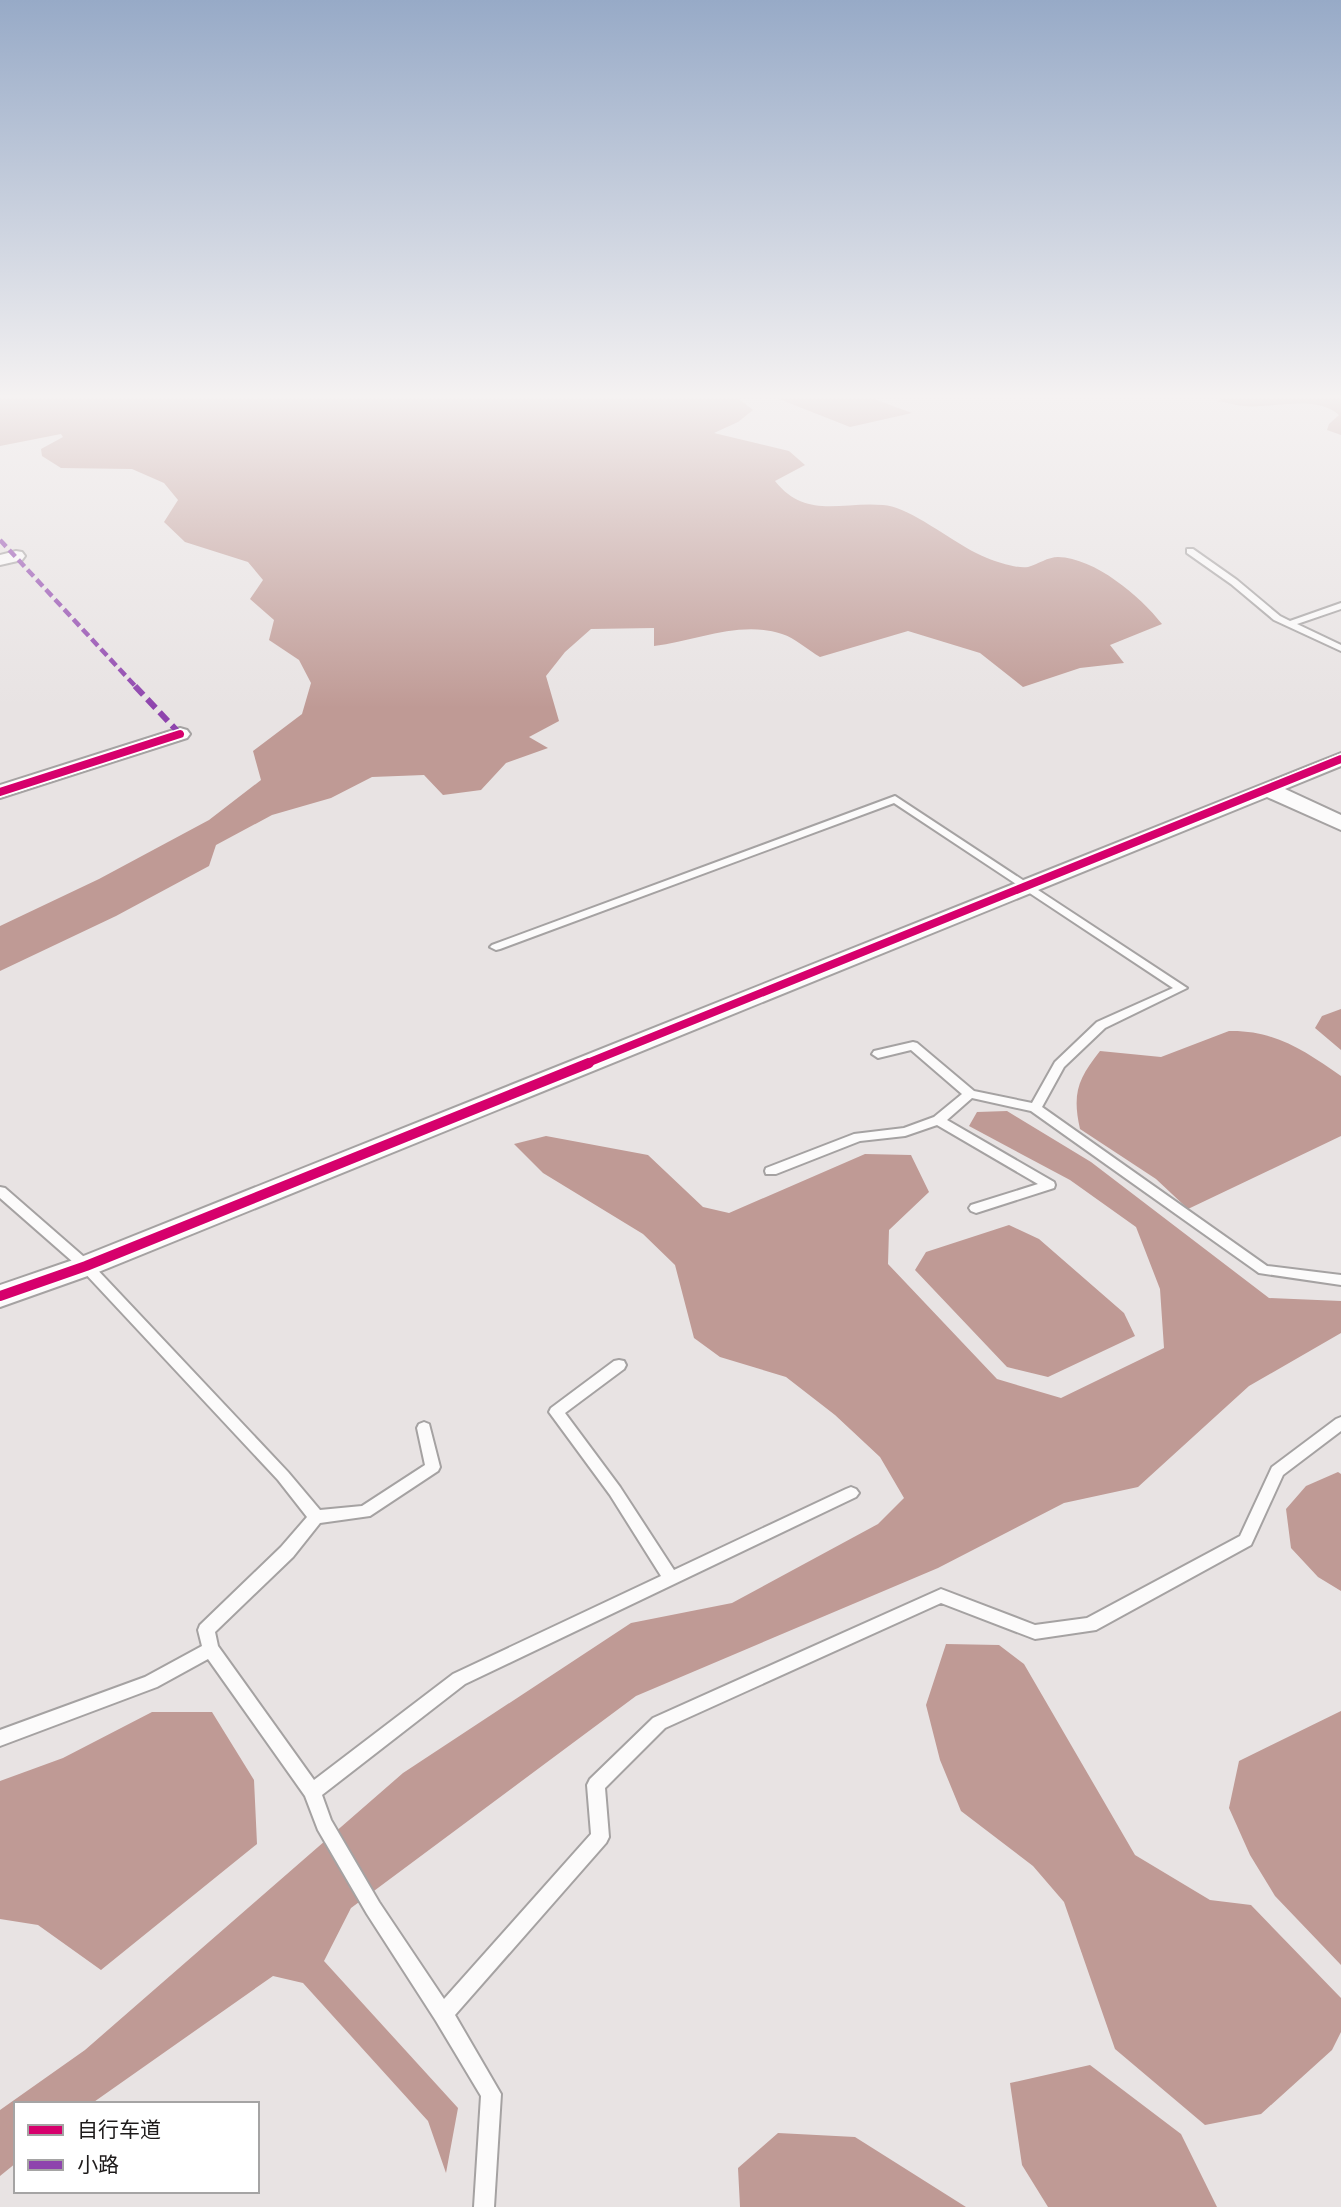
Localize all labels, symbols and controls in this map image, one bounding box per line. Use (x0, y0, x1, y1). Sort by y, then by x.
legend (14, 2102, 259, 2193)
text: 自行车道 (77, 2116, 161, 2143)
text: 小路 (77, 2151, 119, 2178)

